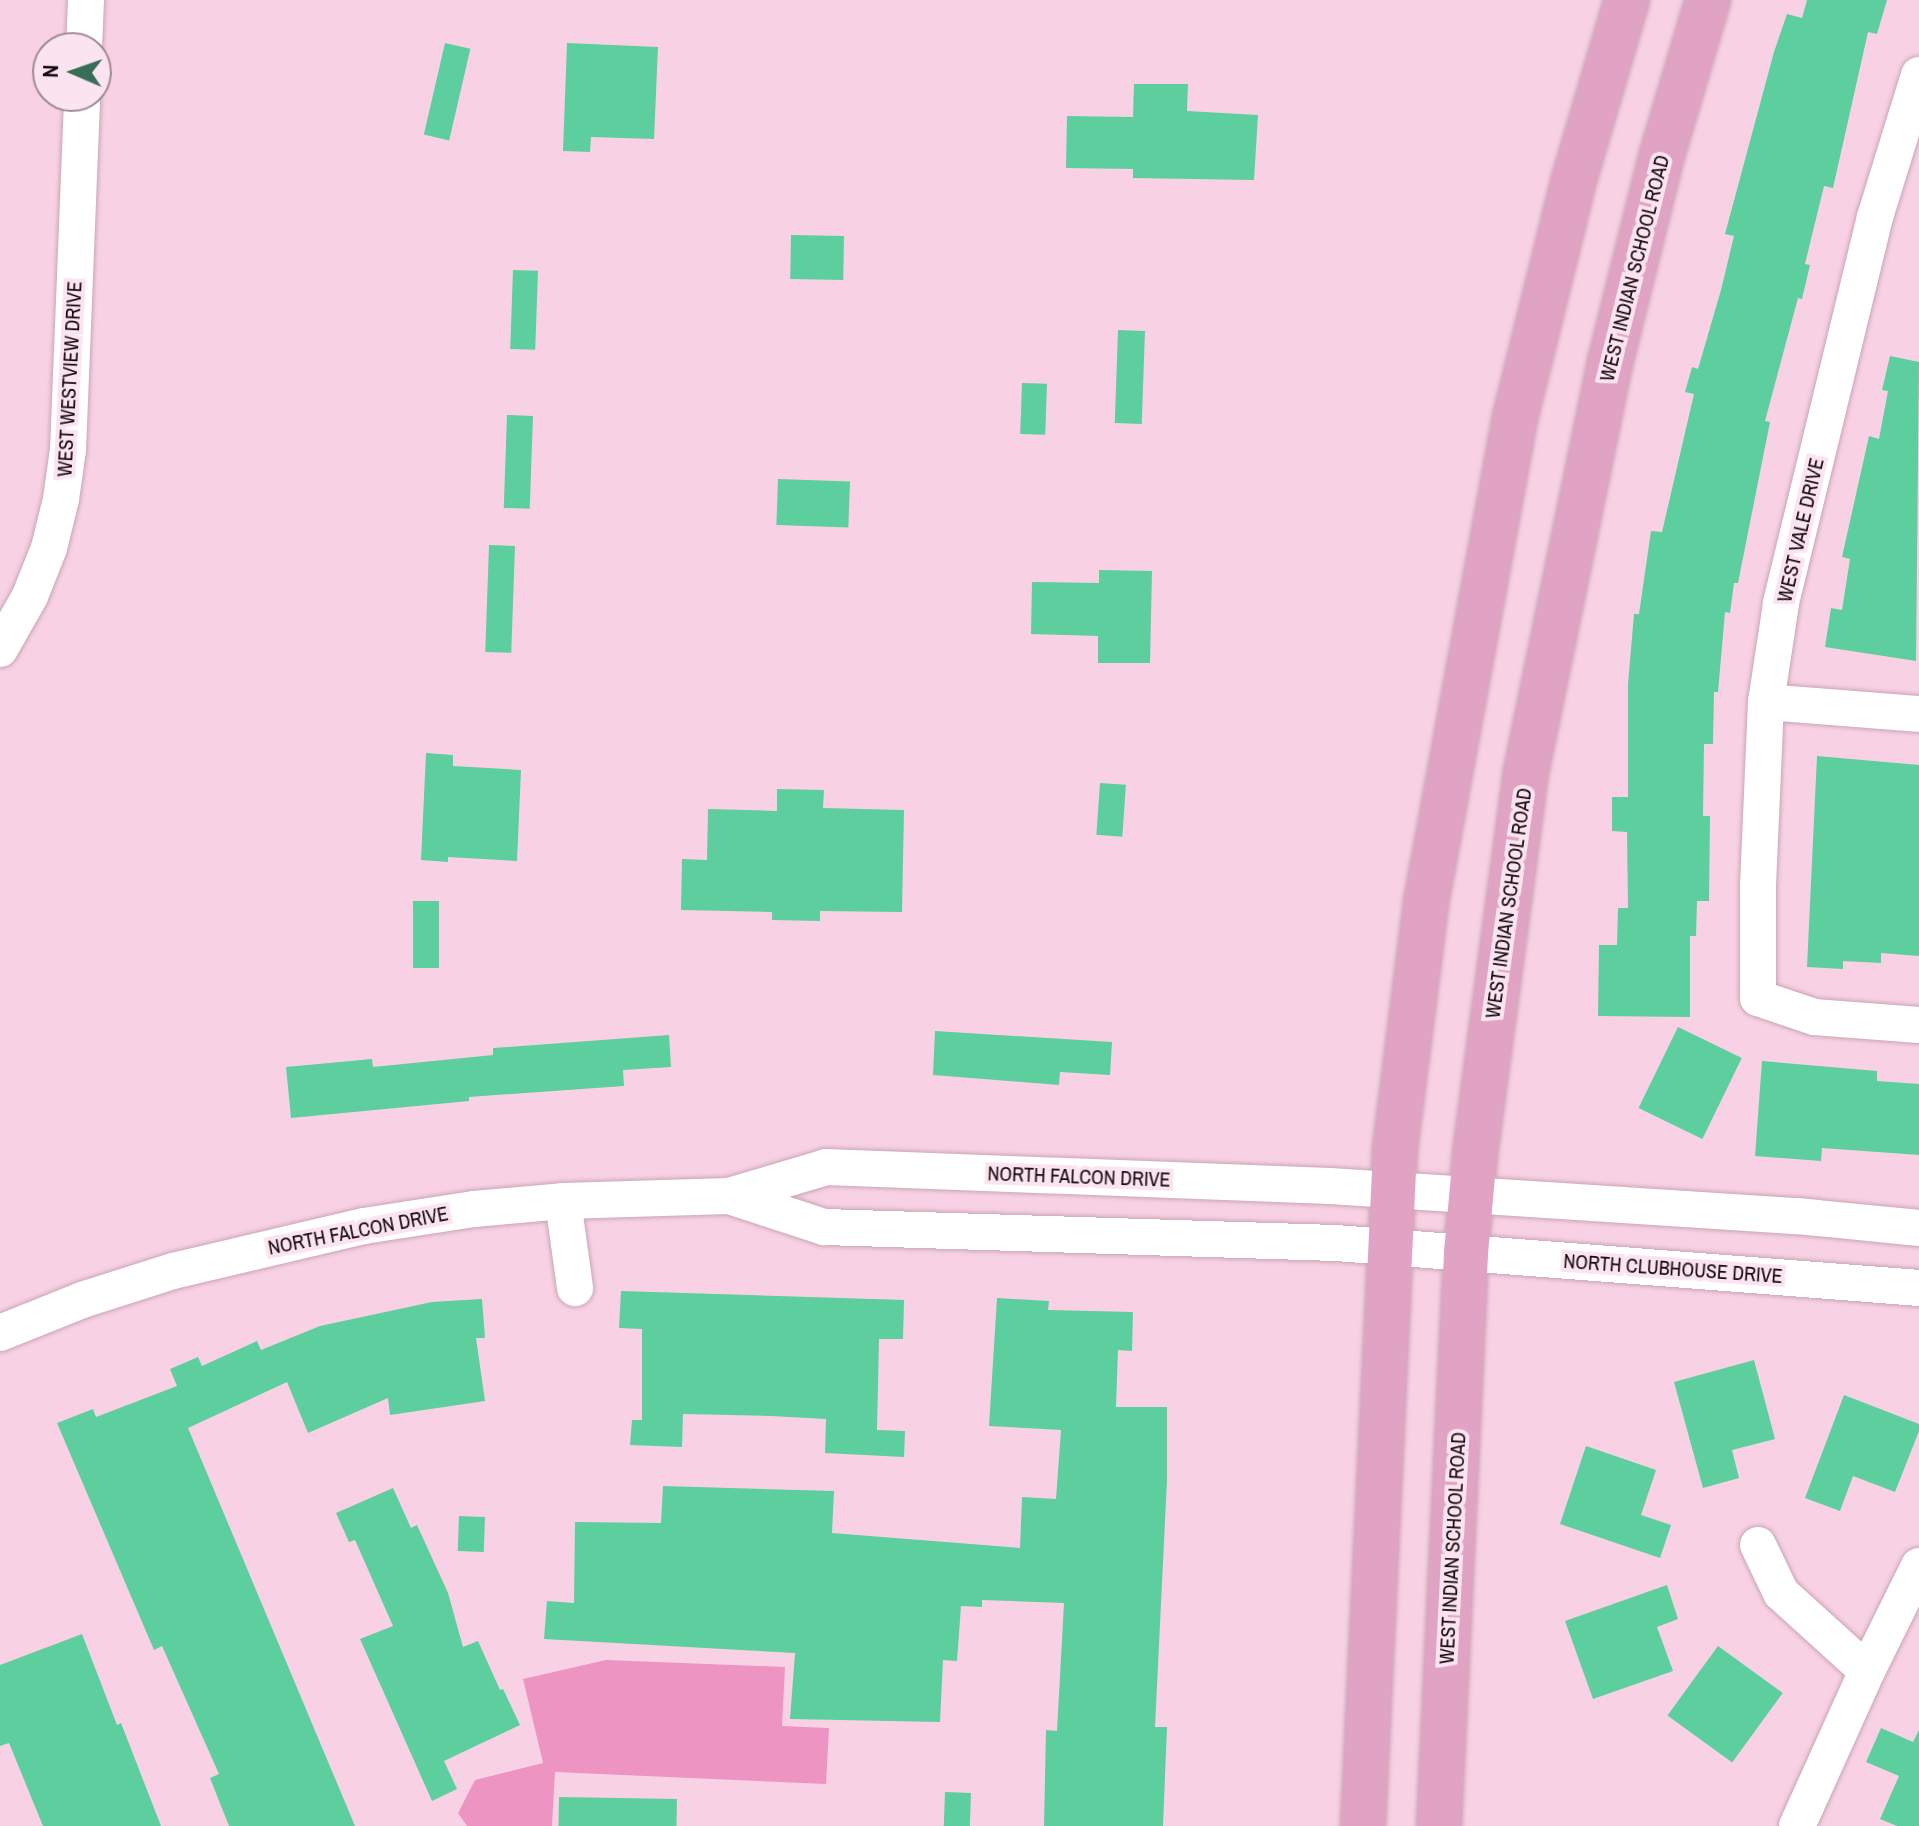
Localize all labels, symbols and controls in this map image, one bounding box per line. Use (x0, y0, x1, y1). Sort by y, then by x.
north arrow (32, 32, 112, 112)
text: N (35, 64, 65, 78)
street label: WEST INDIAN SCHOOL ROAD (1594, 152, 1674, 384)
street label: WEST WESTVIEW DRIVE (52, 281, 86, 477)
street label: WEST VALE DRIVE (1772, 456, 1828, 604)
street label: WEST INDIAN SCHOOL ROAD (1480, 786, 1536, 1020)
street label: NORTH FALCON DRIVE (987, 1161, 1171, 1191)
street label: NORTH FALCON DRIVE (266, 1201, 450, 1259)
street label: NORTH CLUBHOUSE DRIVE (1563, 1248, 1783, 1288)
street label: WEST INDIAN SCHOOL ROAD (1434, 1431, 1470, 1665)

